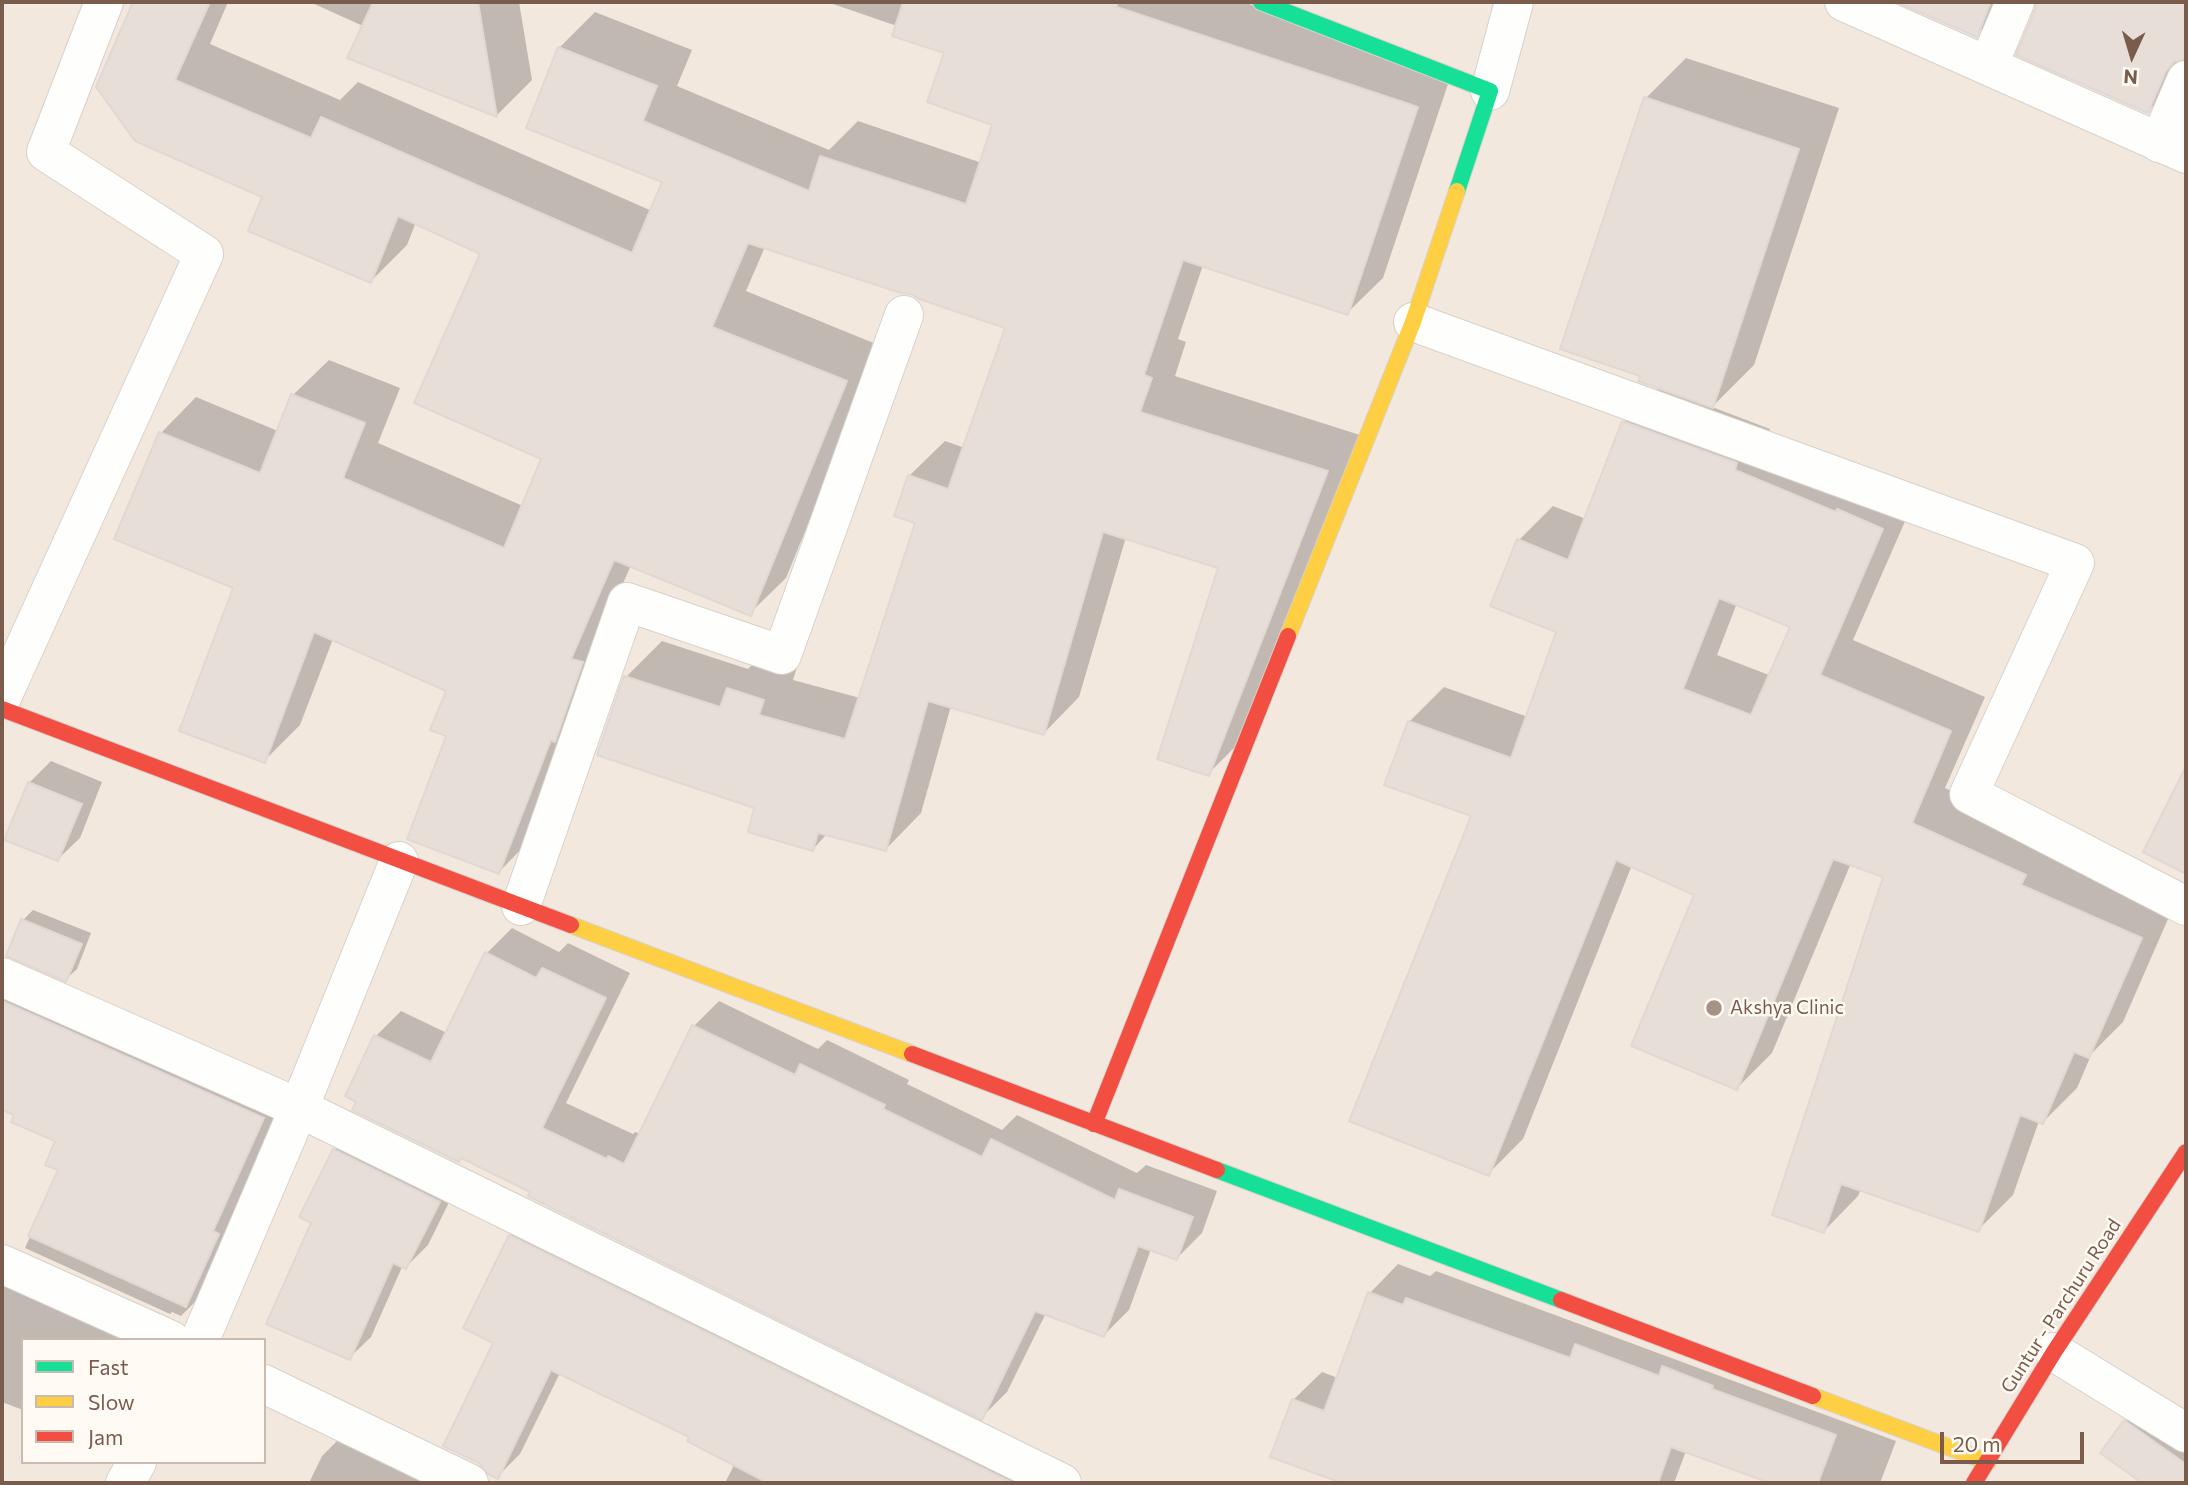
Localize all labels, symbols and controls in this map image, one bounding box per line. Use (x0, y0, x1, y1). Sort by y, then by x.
north arrow (2097, 21, 2167, 91)
text: N (2123, 65, 2138, 89)
place label: Akshya Clinic (1730, 997, 1844, 1019)
marker: Akshya Clinic (1704, 998, 1724, 1018)
street label: Guntur - Parchuru Road (1996, 1215, 2126, 1397)
legend (21, 1338, 266, 1464)
text: Fast (88, 1354, 129, 1379)
text: Slow (88, 1389, 135, 1414)
scale bar (1943, 1418, 2086, 1462)
text: Jam (88, 1424, 123, 1449)
text: 20 m (1953, 1431, 2001, 1456)

